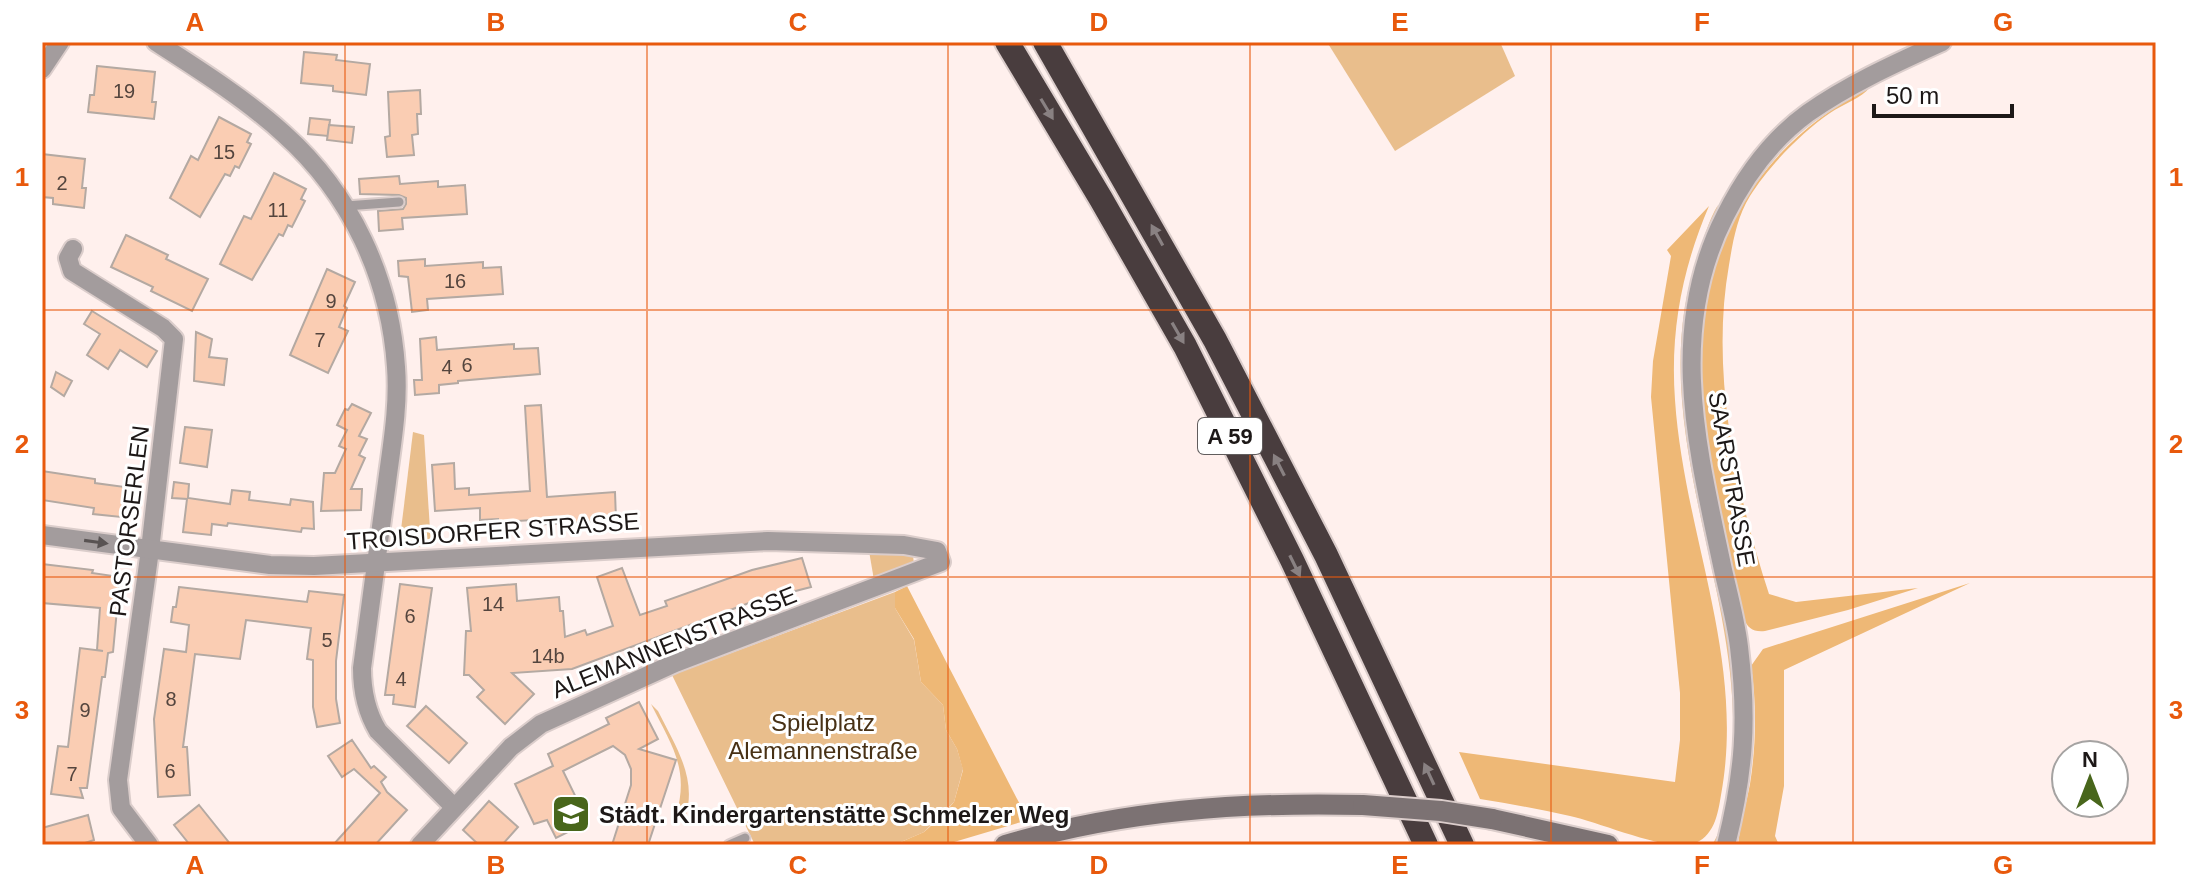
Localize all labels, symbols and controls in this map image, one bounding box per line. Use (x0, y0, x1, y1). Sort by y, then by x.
text: A (186, 7, 205, 37)
text: B (487, 7, 505, 37)
text: C (789, 7, 808, 37)
text: D (1090, 7, 1108, 37)
text: E (1391, 7, 1409, 37)
text: F (1694, 7, 1710, 37)
text: G (1993, 7, 2013, 37)
scale bar (1874, 68, 2012, 118)
house number: 19 (113, 80, 135, 102)
text: 50 m (1886, 82, 1939, 109)
one-way arrow (1040, 98, 1054, 120)
house number: 15 (213, 141, 235, 163)
text: 1 (15, 162, 29, 192)
text: 1 (2169, 162, 2183, 192)
house number: 2 (56, 172, 68, 194)
house number: 11 (268, 199, 288, 221)
one-way arrow (1150, 224, 1164, 246)
house number: 16 (444, 270, 466, 292)
house number: 9 (325, 290, 337, 312)
one-way arrow (1171, 322, 1185, 345)
house number: 7 (314, 329, 326, 351)
house number: 6 (461, 354, 473, 376)
house number: 4 (441, 356, 453, 378)
street label: SAARSTRASSE (1703, 389, 1761, 569)
road number: A 59 (1198, 418, 1262, 454)
street label: PASTORSERLEN (104, 424, 154, 618)
text: 2 (15, 429, 29, 459)
text: 2 (2169, 429, 2183, 459)
one-way arrow (1272, 453, 1286, 476)
street label: TROISDORFER STRASSE (346, 507, 640, 555)
one-way arrow (84, 536, 109, 549)
one-way arrow (1288, 554, 1302, 577)
street label: ALEMANNENSTRASSE (548, 581, 800, 703)
house number: 14 (482, 593, 504, 615)
house number: 6 (404, 605, 416, 627)
house number: 5 (321, 629, 333, 651)
house number: 14b (531, 645, 565, 667)
house number: 4 (395, 668, 407, 690)
house number: 8 (165, 688, 177, 710)
text: 3 (15, 695, 29, 725)
text: 3 (2169, 695, 2183, 725)
house number: 9 (79, 699, 91, 721)
park label: Spielplatz Alemannenstraße (728, 709, 918, 764)
north arrow (2050, 739, 2130, 819)
text: N (2082, 747, 2098, 772)
house number: 6 (164, 760, 176, 782)
house number: 7 (66, 763, 78, 785)
one-way arrow (1422, 763, 1436, 786)
school or university icon: Städt. Kindergartenstätte Schmelzer Weg (550, 793, 592, 835)
place label: Städt. Kindergartenstätte Schmelzer Weg (599, 801, 1069, 828)
text: A (186, 850, 205, 880)
text: B (487, 850, 505, 880)
text: C (789, 850, 808, 880)
text: D (1090, 850, 1108, 880)
text: E (1391, 850, 1409, 880)
text: F (1694, 850, 1710, 880)
text: G (1993, 850, 2013, 880)

